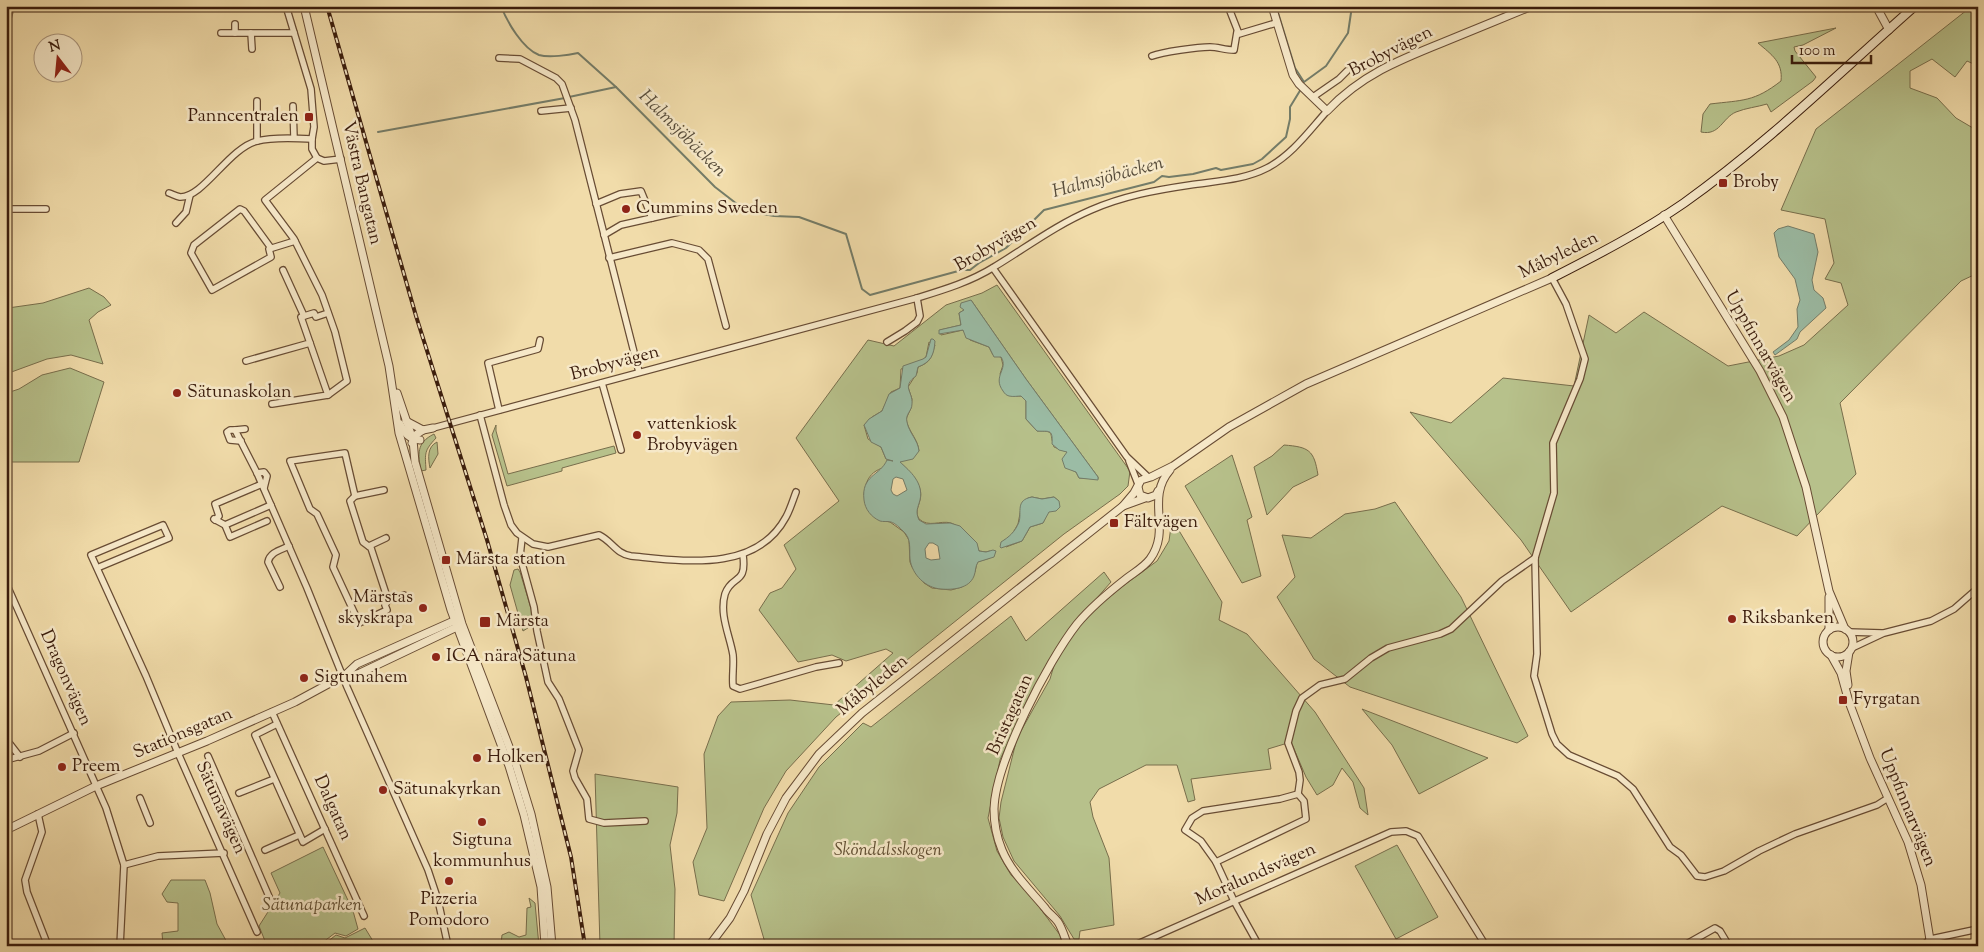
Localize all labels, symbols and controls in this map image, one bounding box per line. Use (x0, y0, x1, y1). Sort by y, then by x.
street label: Brobyvägen (1344, 20, 1438, 84)
north arrow (32, 32, 82, 82)
scale bar (1792, 32, 1870, 64)
text: N (47, 36, 63, 59)
text: 100 m (1799, 41, 1836, 62)
water label: Halmsjöbäcken (632, 84, 732, 184)
place label: Panncentralen (188, 104, 299, 130)
marker: Panncentralen (303, 111, 315, 123)
street label: Västra Bangatan (334, 119, 388, 248)
water label: Halmsjöbäcken (1049, 150, 1167, 206)
place label: Broby (1733, 170, 1779, 196)
marker: Broby (1717, 177, 1729, 189)
place label: Cummins Sweden (636, 196, 778, 222)
marker: Cummins Sweden (620, 203, 632, 215)
street label: Brobyvägen (950, 211, 1042, 279)
street label: Måbyleden (1515, 226, 1603, 286)
street label: Uppfinnarvägen (1717, 286, 1803, 408)
street label: Brobyvägen (568, 340, 663, 388)
place label: Sätunaskolan (187, 380, 292, 406)
marker: Sätunaskolan (171, 387, 183, 399)
place label: vattenkiosk Brobyvägen (647, 412, 739, 459)
marker: vattenkiosk Brobyvägen (631, 429, 643, 441)
place label: Fältvägen (1124, 510, 1199, 536)
marker: Fältvägen (1108, 517, 1120, 529)
place label: Märsta station (456, 547, 566, 573)
marker: Märsta station (440, 554, 452, 566)
place label: Märstas skyskrapa (338, 585, 413, 632)
marker: Märstas skyskrapa (417, 602, 429, 614)
place label: Riksbanken (1742, 606, 1834, 632)
place label: Märsta (496, 609, 549, 635)
marker: Riksbanken (1726, 613, 1738, 625)
marker: Märsta (478, 615, 492, 629)
street label: Dragonvägen (32, 626, 98, 731)
place label: ICA nära Sätuna (446, 644, 576, 670)
street label: Måbyleden (832, 649, 915, 723)
marker: ICA nära Sätuna (430, 651, 442, 663)
place label: Sigtunahem (314, 665, 408, 691)
street label: Bristagatan (982, 670, 1041, 760)
marker: Sigtunahem (298, 672, 310, 684)
place label: Fyrgatan (1853, 687, 1921, 713)
marker: Fyrgatan (1837, 694, 1849, 706)
street label: Stationsgatan (129, 701, 237, 767)
place label: Holken (487, 745, 545, 771)
street label: Uppfinnarvägen (1871, 745, 1943, 871)
marker: Holken (471, 752, 483, 764)
place label: Preem (72, 754, 120, 780)
street label: Sätunavägen (188, 757, 252, 859)
marker: Preem (56, 761, 68, 773)
street label: Dalgatan (306, 771, 358, 845)
place label: Sätunakyrkan (393, 777, 502, 803)
marker: Sätunakyrkan (377, 784, 389, 796)
marker: Sigtuna kommunhus (476, 816, 488, 828)
place label: Sigtuna kommunhus (433, 828, 531, 875)
street label: Moralundsvägen (1192, 837, 1321, 913)
park label: Sköndalsskogen (834, 838, 942, 864)
marker: Pizzeria Pomodoro (443, 875, 455, 887)
place label: Pizzeria Pomodoro (409, 887, 489, 934)
park label: Sätunaparken (262, 893, 363, 919)

